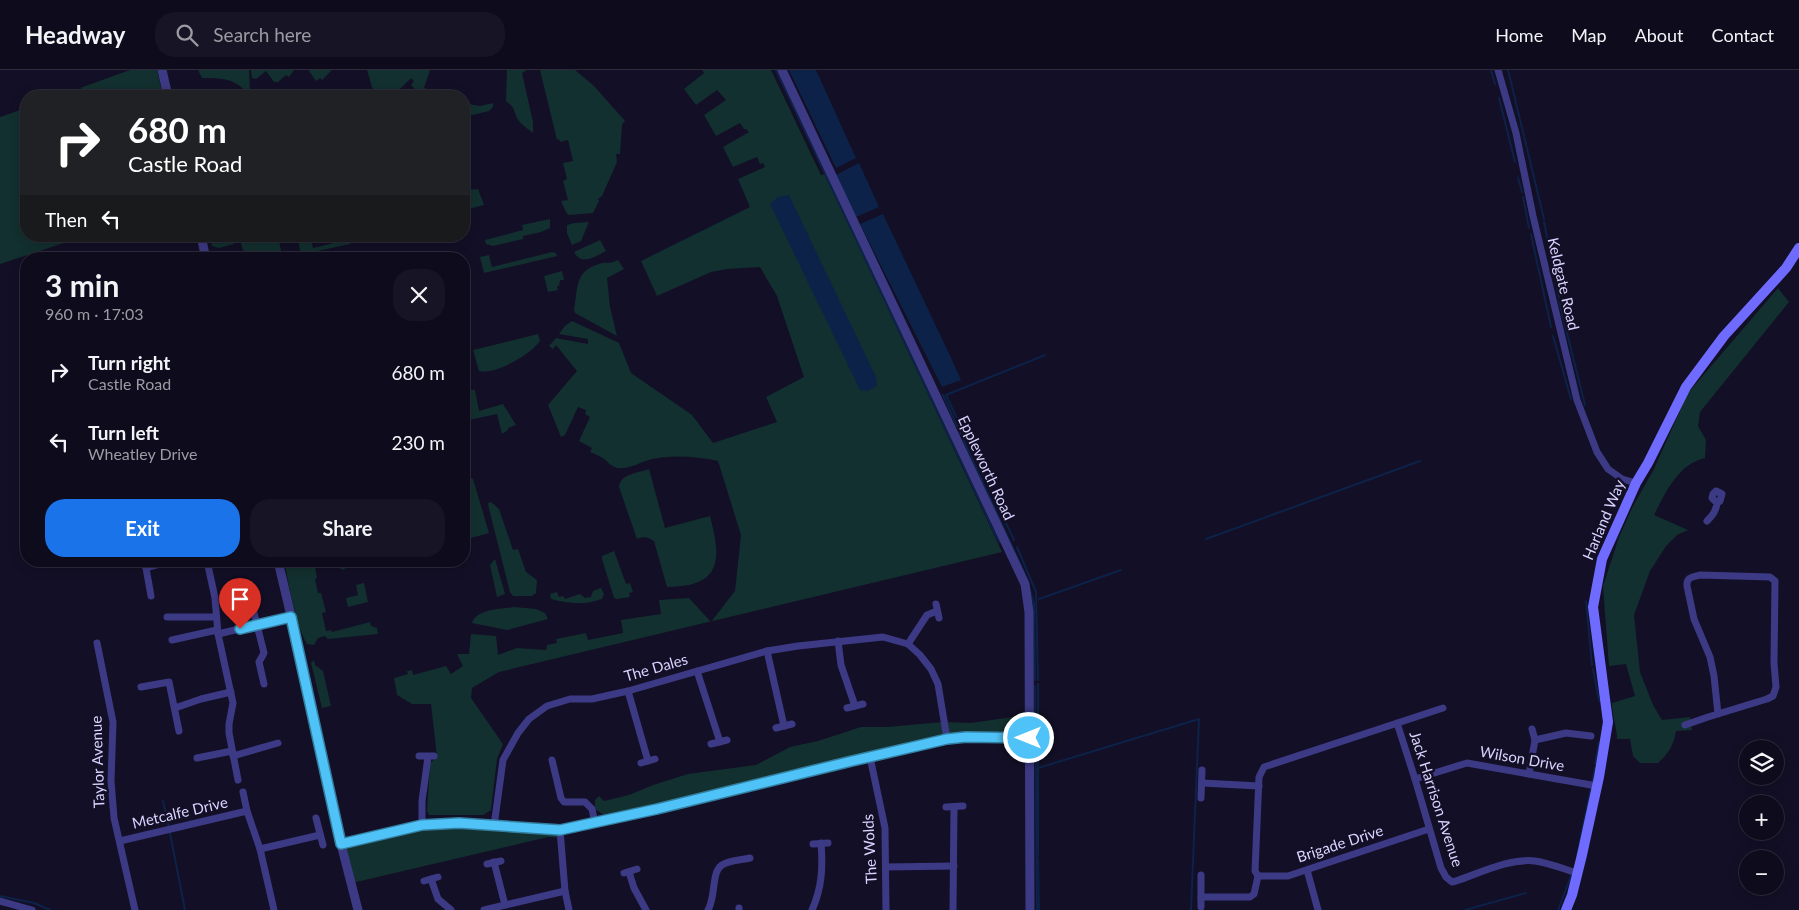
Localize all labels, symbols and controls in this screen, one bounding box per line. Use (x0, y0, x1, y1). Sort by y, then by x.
search box (155, 12, 505, 57)
text: Headway (25, 20, 125, 49)
icon: search (173, 21, 201, 49)
text: Search here (213, 23, 311, 46)
text: Home (1495, 24, 1543, 46)
text: Map (1571, 24, 1607, 46)
text: About (1635, 24, 1684, 46)
text: Contact (1712, 24, 1774, 46)
text: 680 m (128, 108, 227, 150)
icon: right (45, 110, 110, 175)
text: Castle Road (128, 150, 242, 177)
icon: left (97, 205, 125, 233)
text: Then (45, 208, 87, 231)
street label: Keldgate Road (1545, 236, 1583, 332)
text: 3 min (45, 267, 119, 303)
button: close (393, 269, 445, 321)
text: 960 m · 17:03 (45, 304, 144, 323)
text: Turn right (88, 351, 170, 374)
icon: right (45, 358, 73, 386)
text: 680 m (391, 361, 445, 384)
text: Castle Road (88, 374, 171, 393)
street label: Eppleworth Road (955, 412, 1019, 523)
text: Turn left (88, 421, 159, 444)
icon: left (45, 428, 73, 456)
text: 230 m (391, 431, 445, 454)
text: Wheatley Drive (88, 444, 198, 463)
street label: Harland Way (1578, 477, 1628, 562)
button: Exit (45, 499, 240, 557)
button: Share (250, 499, 445, 557)
pin (219, 578, 261, 629)
icon: arrive (226, 585, 254, 613)
street label: The Dales (622, 649, 690, 685)
position arrow (1002, 711, 1054, 763)
street label: Taylor Avenue (86, 716, 108, 808)
street label: Jack Harrison Avenue (1406, 729, 1467, 869)
map controls (1739, 740, 1784, 895)
button: layers (1739, 740, 1784, 785)
street label: Wilson Drive (1478, 742, 1566, 774)
street label: Metcalfe Drive (130, 792, 229, 832)
button: + (1739, 795, 1784, 840)
street label: The Wolds (858, 813, 880, 885)
street label: Brigade Drive (1294, 821, 1385, 865)
button: − (1739, 850, 1784, 895)

